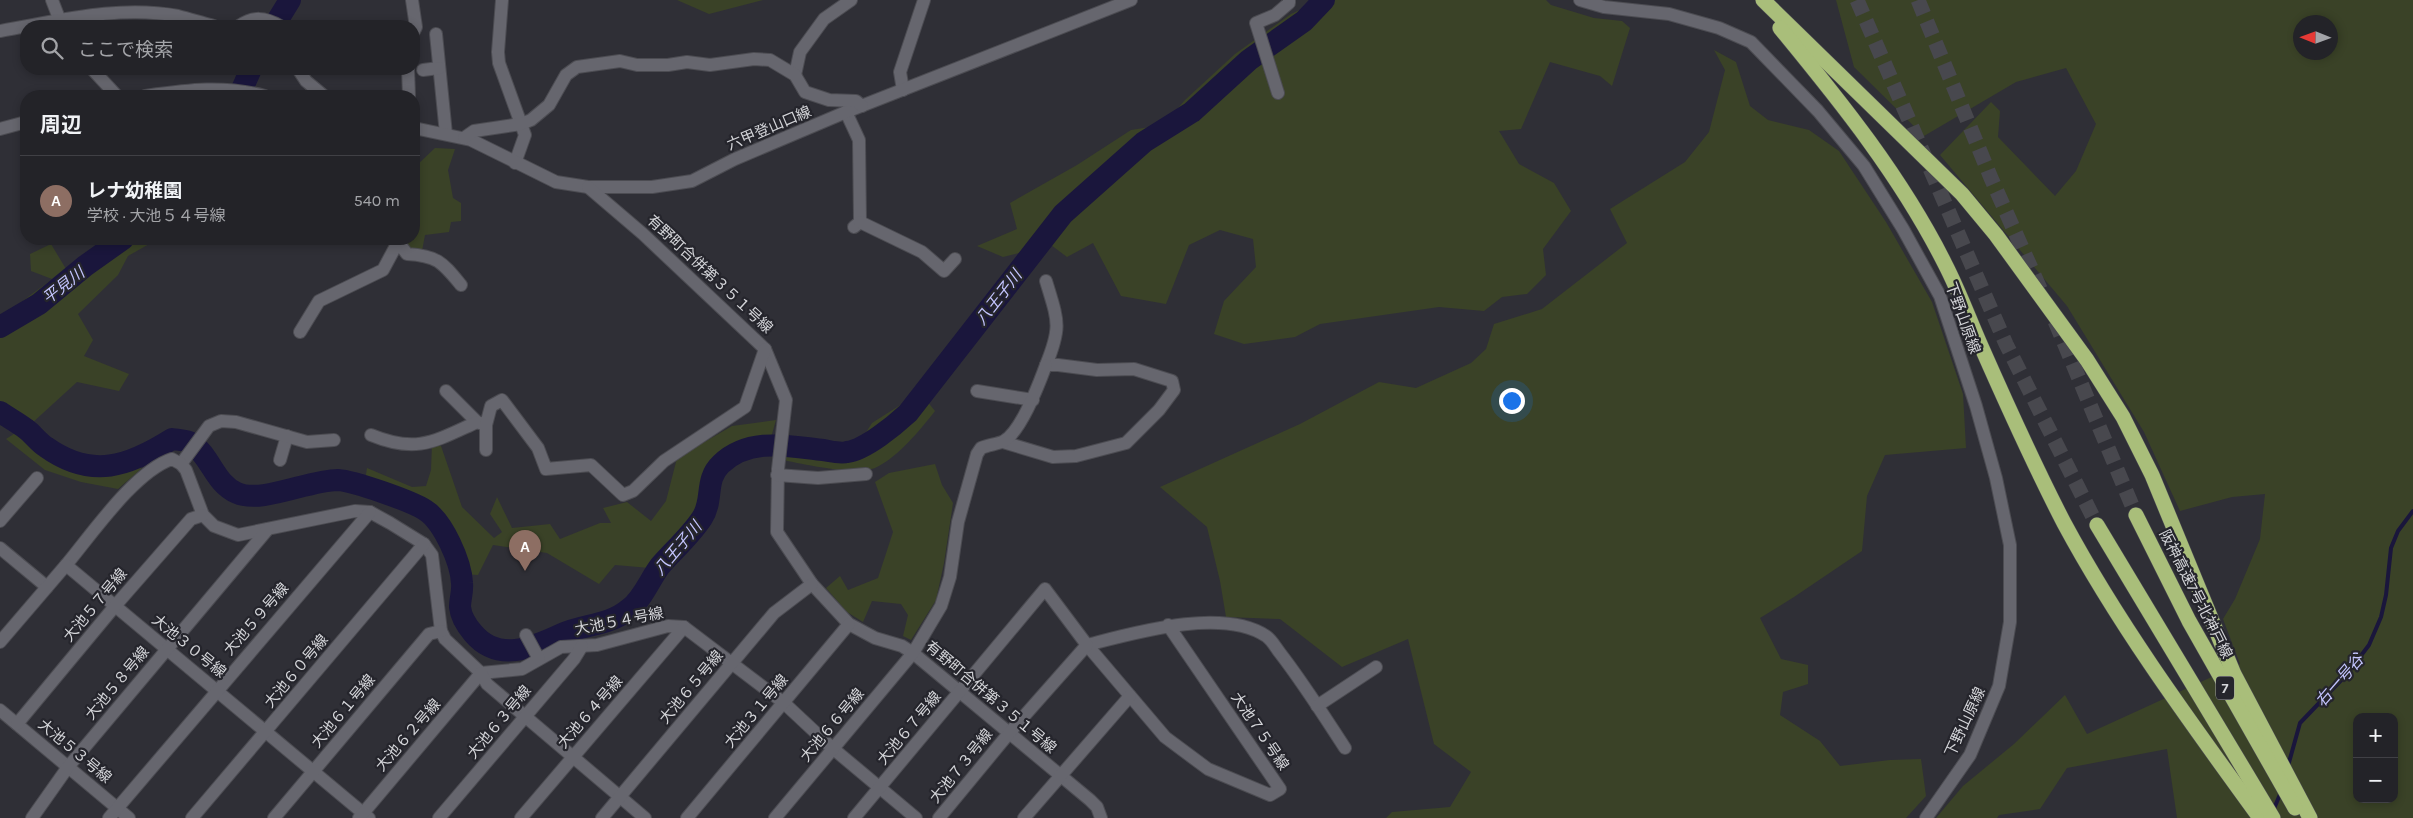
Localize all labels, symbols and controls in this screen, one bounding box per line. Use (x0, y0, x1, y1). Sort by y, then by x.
north arrow (2293, 15, 2338, 60)
search box (20, 20, 420, 75)
icon: search (38, 34, 66, 62)
text: ここで検索 (78, 39, 173, 61)
street label: 六甲登山口線 (724, 102, 814, 154)
text: 周辺 (40, 113, 82, 137)
text: レナ幼稚園 (87, 180, 182, 202)
text: A (51, 191, 61, 210)
text: 540 m (354, 191, 400, 210)
text: 学校 · 大池５４号線 (87, 206, 225, 225)
street label: 有野町合併第３５１号線 (644, 211, 776, 337)
water label: 平見川 (39, 262, 90, 308)
water label: 八王子川 (971, 265, 1027, 328)
street label: 下野山原線 (1942, 280, 1984, 356)
your location (1499, 388, 1525, 414)
water label: 八王子川 (650, 516, 707, 579)
street label: 阪神高速7号北神戸線 (2156, 527, 2236, 661)
pin: A (509, 530, 541, 571)
street label: 大池５７号線 (59, 565, 131, 645)
street label: 大池５９号線 (220, 579, 292, 659)
street label: 大池５４号線 (573, 604, 665, 638)
street label: 大池３０号線 (148, 611, 230, 681)
street label: 大池６０号線 (260, 631, 332, 711)
street label: 有野町合併第３５１号線 (922, 637, 1060, 757)
street label: 大池５８号線 (81, 643, 153, 723)
street label: 大池６５号線 (655, 647, 727, 727)
water label: 右一号谷 (2311, 648, 2369, 711)
street label: 大池６１号線 (307, 671, 379, 751)
street label: 大池３１号線 (720, 671, 792, 751)
street label: 大池６４号線 (554, 672, 626, 752)
road number: 7 (2216, 676, 2234, 700)
street label: 大池６３号線 (463, 682, 535, 762)
street label: 下野山原線 (1941, 684, 1989, 760)
street label: 大池６６号線 (796, 685, 868, 765)
street label: 大池６７号線 (873, 688, 945, 768)
street label: 大池７５号線 (1227, 689, 1293, 773)
street label: 大池６２号線 (372, 695, 444, 775)
map controls (2353, 713, 2398, 803)
button: + (2353, 713, 2398, 758)
street label: 大池５３号線 (35, 715, 115, 787)
street label: 大池７３号線 (926, 725, 996, 807)
button: − (2353, 758, 2398, 803)

